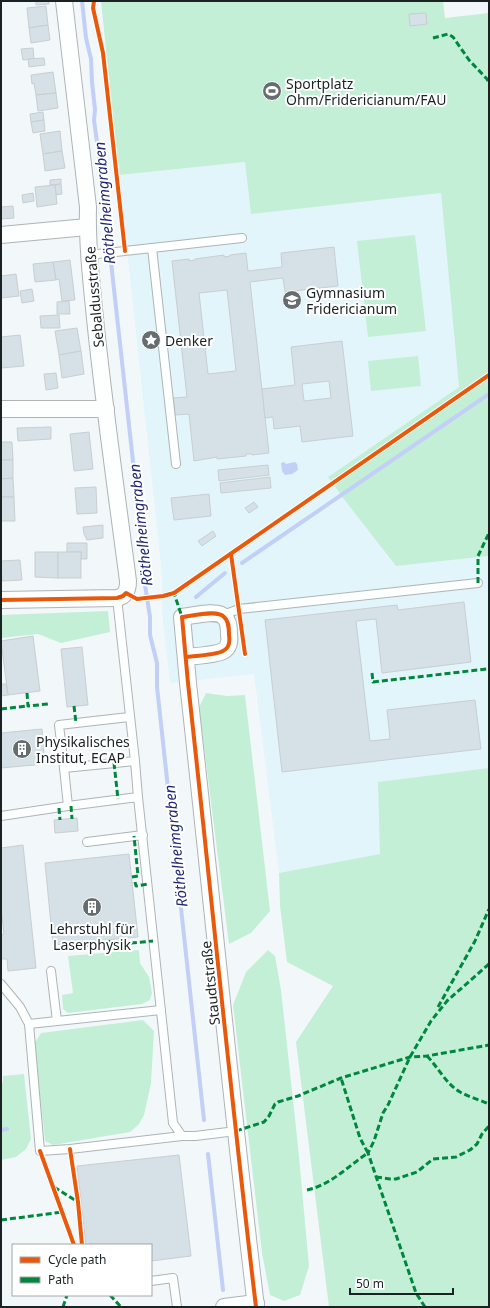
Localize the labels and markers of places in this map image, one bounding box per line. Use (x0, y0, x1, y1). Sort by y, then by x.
place label: Sportplatz Ohm/Fridericianum/FAU (286, 74, 446, 109)
sports icon: Sportplatz Ohm/Fridericianum/FAU (261, 80, 283, 102)
place label: Gymnasium Fridericianum (306, 283, 397, 318)
school or university icon: Gymnasium Fridericianum (281, 289, 303, 311)
place icon: Denker (140, 329, 162, 351)
place label: Denker (165, 331, 213, 350)
place label: Physikalisches Institut, ECAP (36, 732, 130, 767)
building icon: Physikalisches Institut, ECAP (11, 738, 33, 760)
building icon: Lehrstuhl für Laserphysik (81, 896, 103, 918)
place label: Lehrstuhl für Laserphysik (49, 919, 135, 954)

